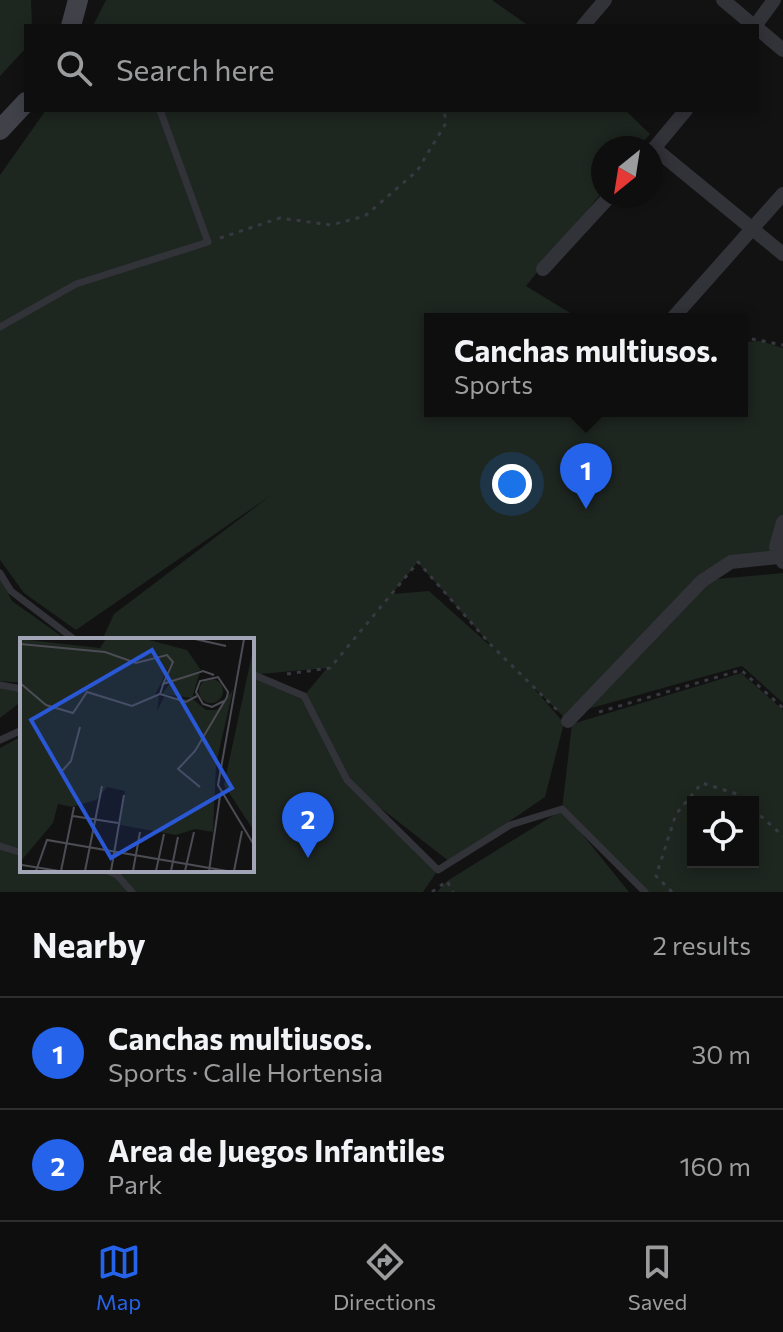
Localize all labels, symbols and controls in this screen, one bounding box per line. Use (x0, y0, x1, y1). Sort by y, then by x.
search box (24, 24, 759, 112)
icon: search (52, 46, 96, 90)
text: Search here (116, 50, 275, 87)
north arrow (591, 136, 663, 208)
popup (424, 313, 748, 417)
text: Canchas multiusos. (454, 331, 718, 368)
text: Sports (454, 368, 533, 399)
pin: 1 (560, 443, 612, 509)
your location (492, 464, 532, 504)
inset map (20, 638, 254, 872)
pin: 2 (282, 792, 334, 858)
map controls (687, 796, 759, 868)
button: locate (687, 796, 759, 868)
text: Nearby (32, 923, 146, 965)
text: 2 results (653, 929, 751, 960)
text: Canchas multiusos. (108, 1019, 372, 1056)
text: 1 (52, 1038, 64, 1069)
text: 30 m (692, 1038, 751, 1069)
text: Sports · Calle Hortensia (108, 1056, 383, 1087)
text: Area de Juegos Infantiles (108, 1131, 445, 1168)
text: 2 (51, 1150, 65, 1181)
text: 160 m (679, 1150, 751, 1181)
text: Park (108, 1168, 162, 1199)
tab: Map (96, 1240, 141, 1315)
tab: Directions (333, 1240, 436, 1315)
tab: Saved (628, 1240, 687, 1315)

